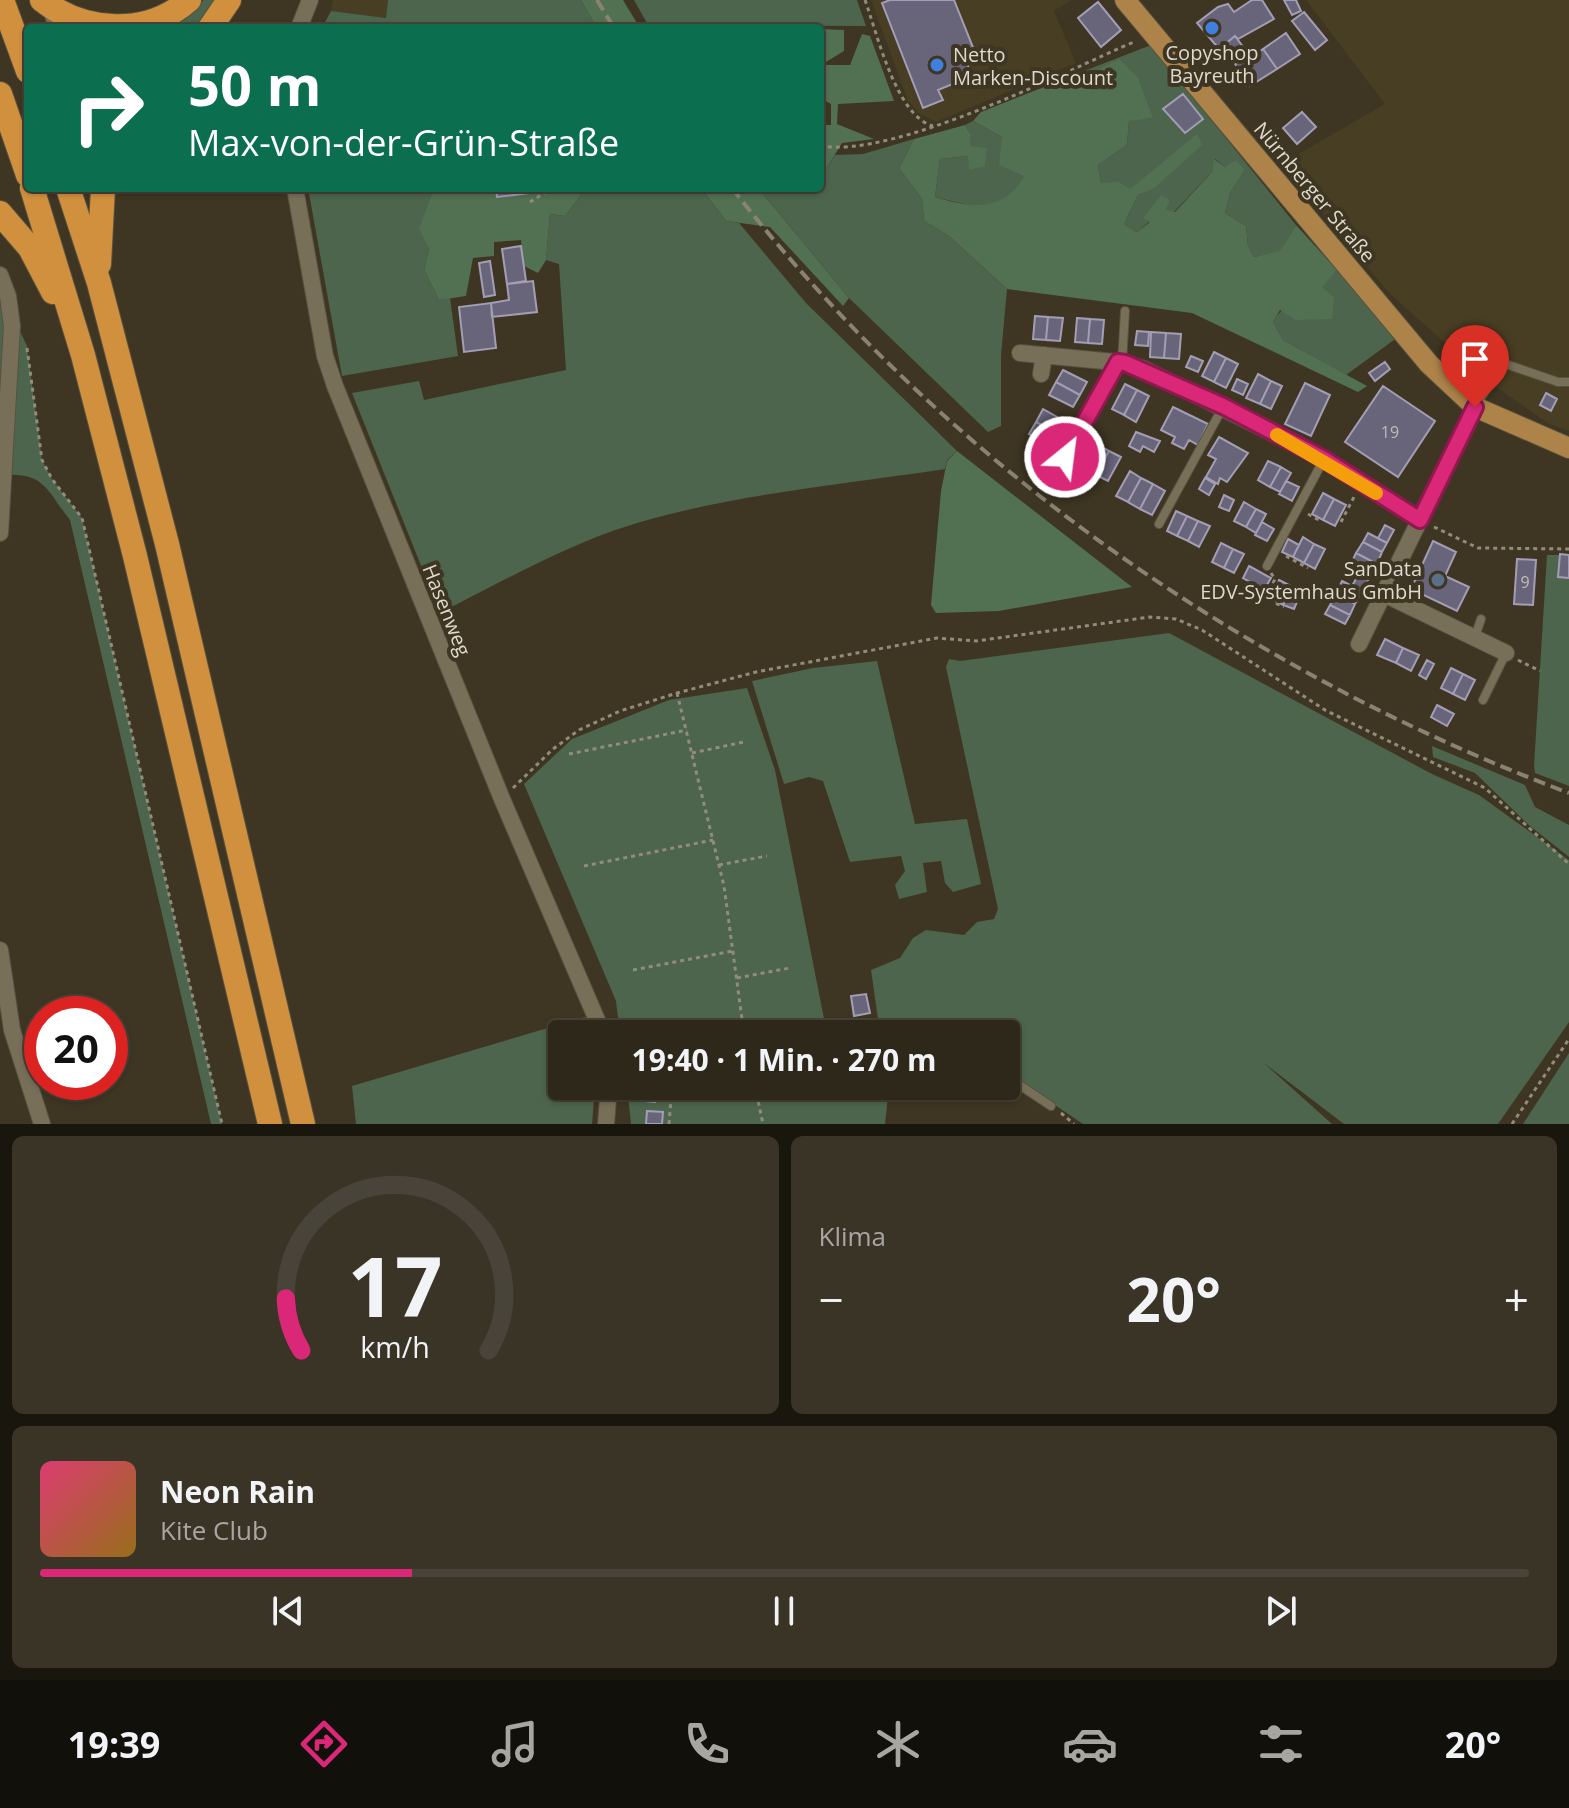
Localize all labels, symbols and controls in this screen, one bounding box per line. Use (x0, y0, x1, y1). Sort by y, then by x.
marker: Copyshop Bayreuth (1203, 19, 1221, 37)
place label: Copyshop Bayreuth (1166, 39, 1258, 89)
place label: Netto Marken-Discount (953, 41, 1113, 91)
text: 50 m (188, 46, 322, 122)
icon: right (56, 56, 160, 160)
marker: Netto Marken-Discount (928, 56, 946, 74)
street label: Nürnberger Straße (1248, 116, 1382, 268)
text: Max-von-der-Grün-Straße (188, 118, 619, 167)
pin (1441, 325, 1509, 407)
icon: arrive (1453, 337, 1497, 381)
position arrow (1023, 415, 1107, 499)
house number: 19 (1381, 421, 1399, 443)
place label: SanData EDV-Systemhaus GmbH (1200, 555, 1422, 605)
street label: Hasenweg (416, 560, 478, 660)
marker: SanData EDV-Systemhaus GmbH (1429, 571, 1447, 589)
house number: 9 (1520, 571, 1530, 593)
speed limit sign: 20 (24, 996, 128, 1100)
text: 19:40 · 1 Min. · 270 m (632, 1039, 936, 1080)
text: Klima (819, 1218, 886, 1254)
text: 17 (348, 1228, 443, 1341)
text: 20° (1127, 1258, 1221, 1340)
text: − (819, 1269, 844, 1329)
text: + (1504, 1269, 1529, 1329)
text: km/h (361, 1327, 430, 1366)
text: Neon Rain (160, 1471, 315, 1512)
text: Kite Club (160, 1512, 268, 1548)
icon: previous (266, 1589, 310, 1633)
icon: pause (762, 1589, 806, 1633)
icon: next (1259, 1589, 1303, 1633)
icon: directions (296, 1716, 352, 1772)
icon: music (487, 1716, 543, 1772)
icon: phone (679, 1716, 735, 1772)
icon: climate (870, 1716, 926, 1772)
icon: car (1062, 1716, 1118, 1772)
icon: filters (1253, 1716, 1309, 1772)
text: 19:39 (68, 1720, 160, 1769)
text: 20° (1445, 1720, 1501, 1769)

